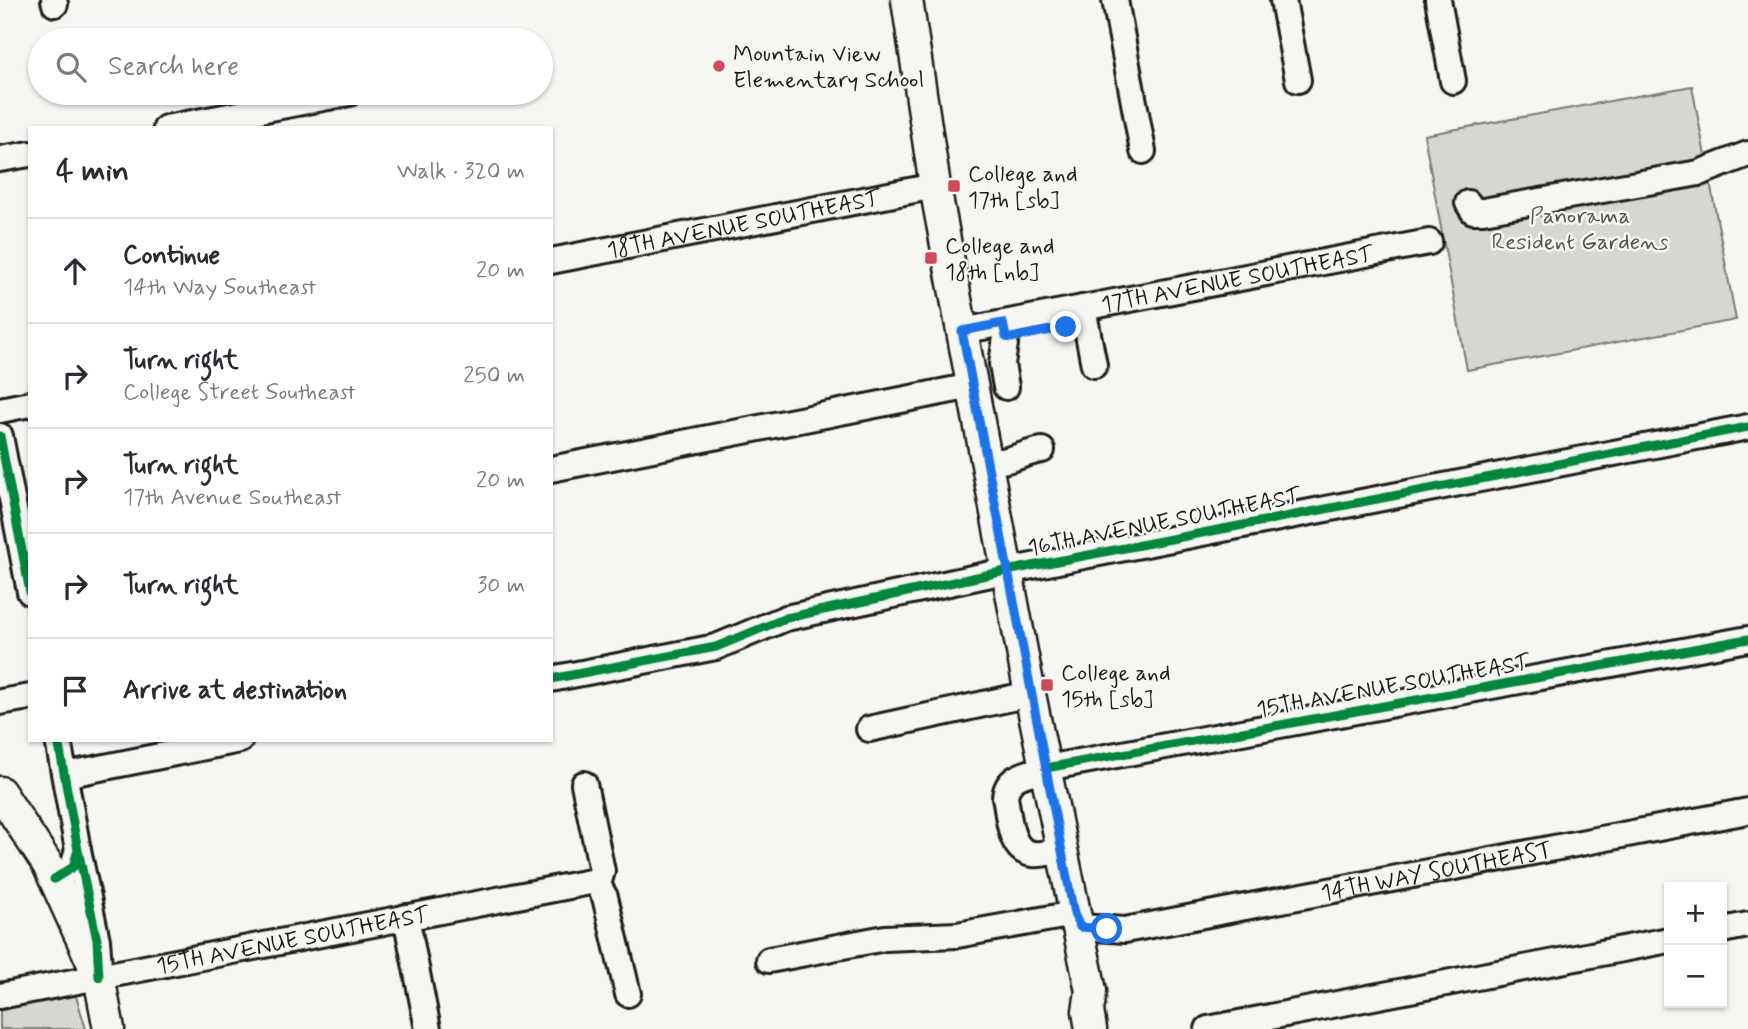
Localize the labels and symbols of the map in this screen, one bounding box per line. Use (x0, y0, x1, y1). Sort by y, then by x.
place label: Mountain View Elementary School (733, 40, 924, 96)
marker: Mountain View Elementary School (711, 58, 727, 74)
place label: College and 17th [sb] (968, 160, 1077, 216)
marker: College and 17th [sb] (946, 178, 962, 194)
street label: 18TH AVENUE SOUTHEAST (605, 184, 884, 267)
park label: Panorama Resident Gardens (1492, 202, 1668, 258)
place label: College and 18th [nb] (945, 232, 1054, 288)
street label: 17TH AVENUE SOUTHEAST (1099, 240, 1377, 321)
marker: College and 18th [nb] (923, 250, 939, 266)
route end (1050, 311, 1081, 342)
street label: 16TH AVENUE SOUTHEAST (1025, 482, 1305, 564)
street label: 15TH AVENUE SOUTHEAST (1254, 648, 1534, 726)
place label: College and 15th [sb] (1061, 659, 1170, 715)
marker: College and 15th [sb] (1039, 677, 1055, 693)
street label: 14TH WAY SOUTHEAST (1319, 836, 1555, 909)
street label: 15TH AVENUE SOUTHEAST (154, 900, 433, 982)
route start (1091, 913, 1122, 944)

